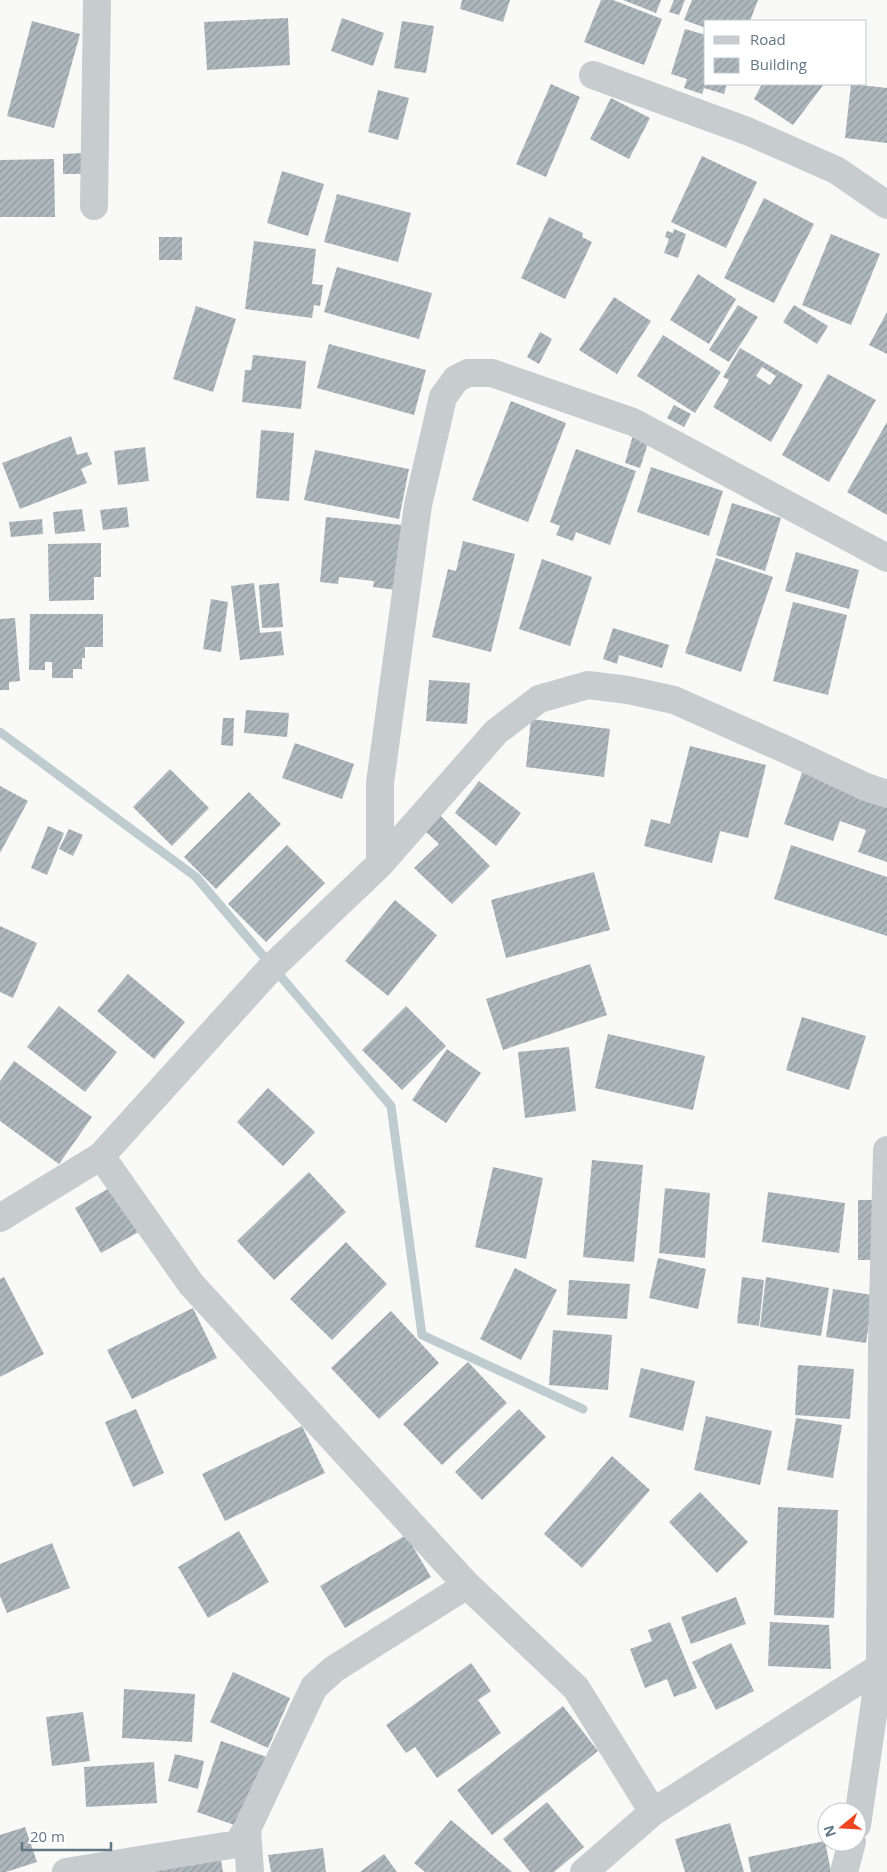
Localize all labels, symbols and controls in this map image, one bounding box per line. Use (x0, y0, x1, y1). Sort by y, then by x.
legend (704, 20, 867, 85)
text: Road (750, 29, 786, 49)
text: Building (750, 54, 807, 74)
north arrow (817, 1802, 867, 1852)
scale bar (22, 1820, 111, 1852)
text: N (818, 1823, 840, 1840)
text: 20 m (30, 1826, 65, 1846)

